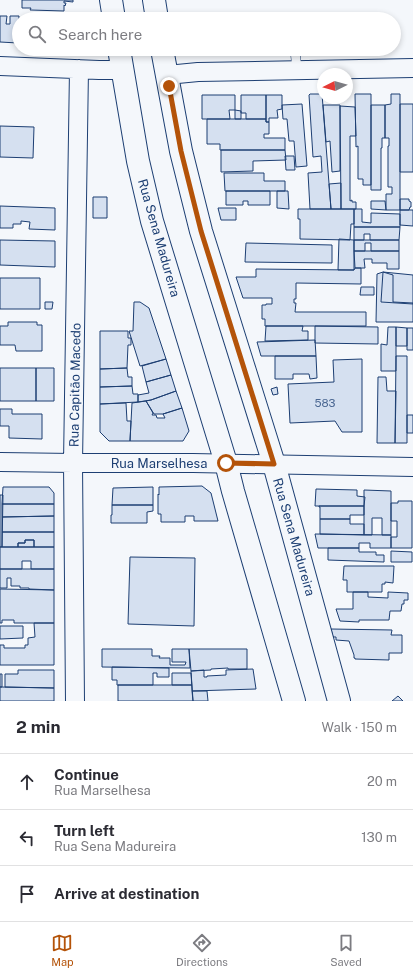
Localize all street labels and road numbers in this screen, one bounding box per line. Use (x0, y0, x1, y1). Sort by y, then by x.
street label: Rua Sena Madureira (135, 177, 183, 299)
street label: Rua Capitão Macedo (66, 323, 84, 447)
street label: Rua Marselhesa (111, 456, 207, 471)
street label: Rua Sena Madureira (270, 476, 318, 598)

